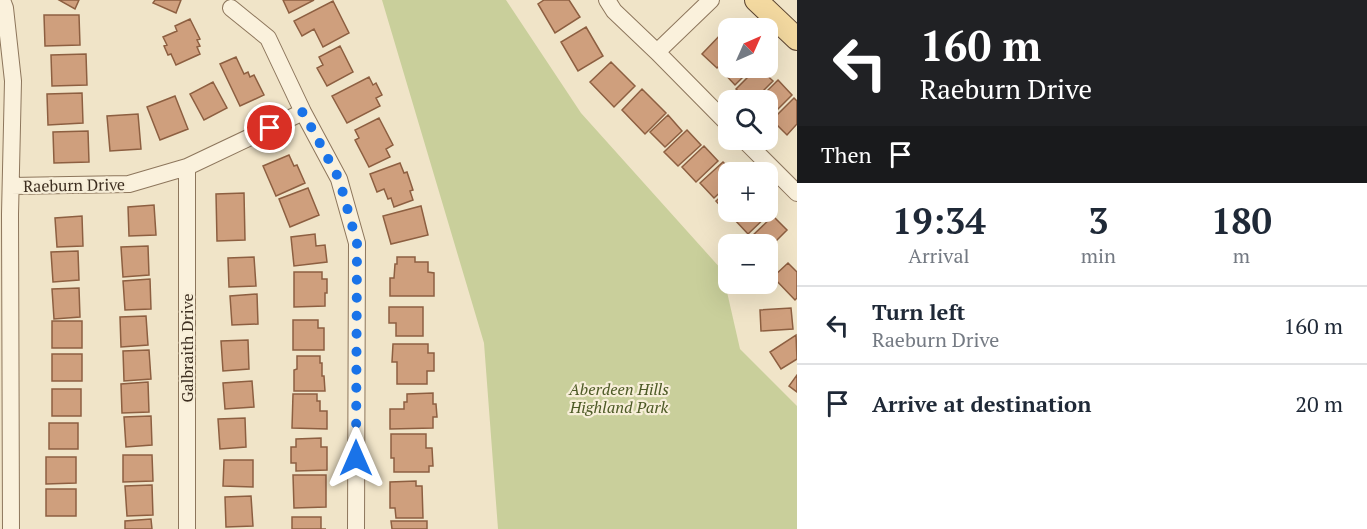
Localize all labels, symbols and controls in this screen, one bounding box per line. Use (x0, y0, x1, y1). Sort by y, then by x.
text: 160 m (920, 17, 1041, 73)
north arrow (718, 18, 778, 78)
map controls (718, 18, 778, 294)
icon: left (821, 24, 899, 102)
text: Raeburn Drive (920, 71, 1092, 107)
button: search (718, 90, 778, 150)
pin (244, 102, 295, 153)
icon: arrive (253, 111, 286, 144)
icon: arrive (884, 138, 917, 171)
text: Then (821, 140, 872, 169)
button: + (718, 162, 778, 222)
street label: Raeburn Drive (23, 173, 125, 197)
text: 19:34 (892, 197, 986, 244)
text: 3 (1088, 197, 1109, 244)
text: 180 (1211, 197, 1272, 244)
button: − (718, 234, 778, 294)
text: Arrival (908, 242, 970, 269)
text: min (1081, 242, 1116, 269)
text: m (1233, 242, 1250, 269)
street label: Galbraith Drive (176, 293, 198, 403)
text: Turn left (872, 297, 965, 326)
icon: left (821, 309, 854, 342)
text: 160 m (1283, 311, 1343, 340)
text: Raeburn Drive (872, 326, 999, 353)
park label: Aberdeen Hills Highland Park (568, 378, 669, 418)
icon: arrive (821, 387, 854, 420)
text: Arrive at destination (872, 389, 1091, 418)
text: 20 m (1295, 389, 1343, 418)
position arrow (324, 426, 388, 490)

